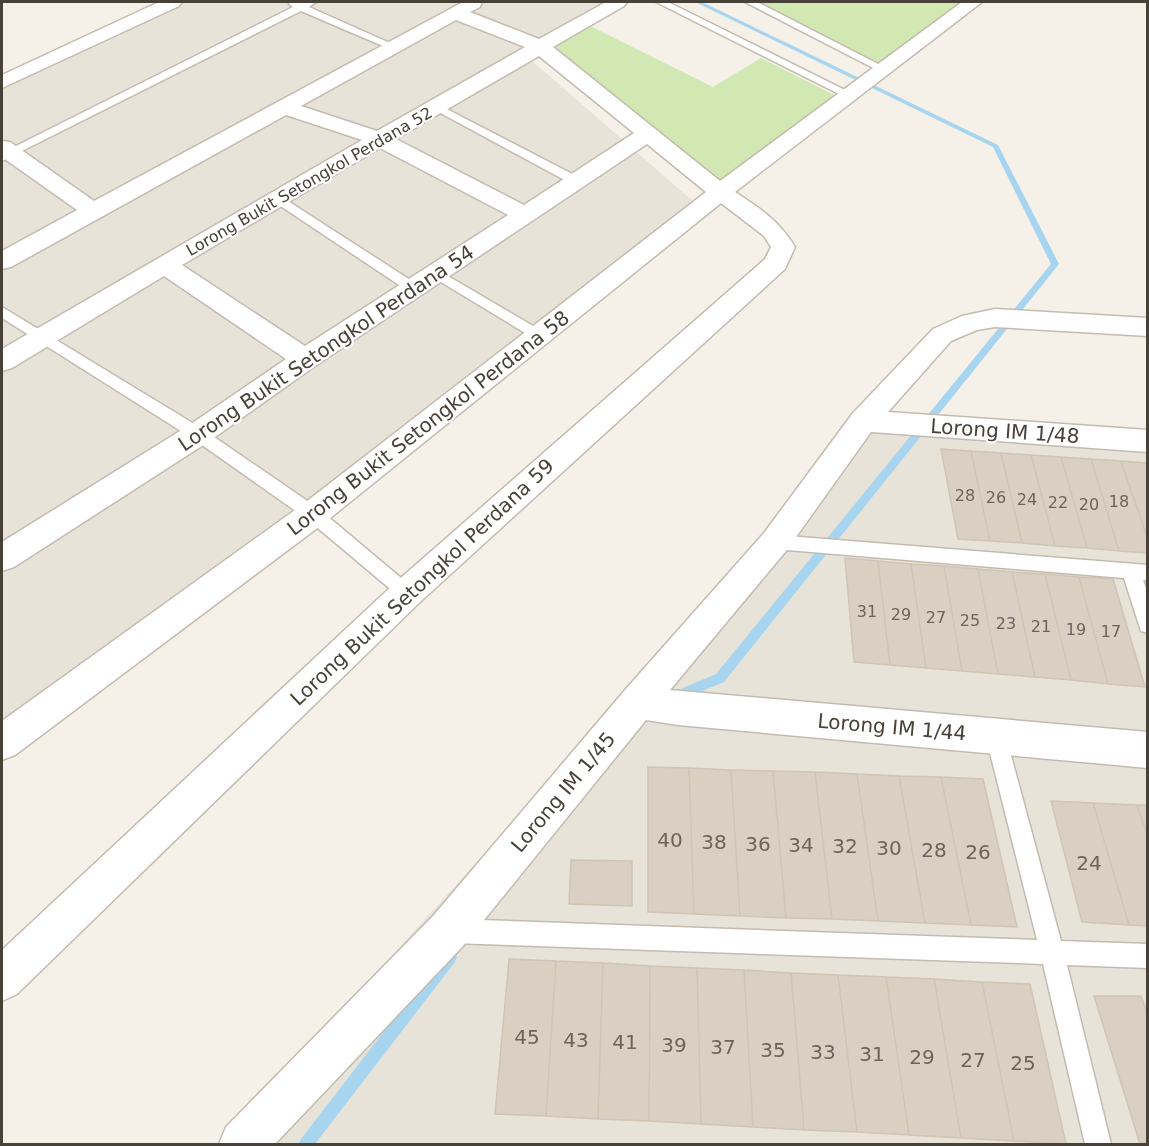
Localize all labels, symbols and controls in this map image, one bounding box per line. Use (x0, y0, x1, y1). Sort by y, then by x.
street label: Lorong Bukit Setongkol Perdana 52 (183, 103, 436, 260)
street label: Lorong Bukit Setongkol Perdana 54 (174, 240, 478, 456)
street label: Lorong Bukit Setongkol Perdana 58 (282, 305, 574, 541)
street label: Lorong IM 1/48 (930, 414, 1080, 448)
street label: Lorong Bukit Setongkol Perdana 59 (285, 453, 559, 711)
house number: 28 (955, 486, 975, 505)
house number: 26 (986, 488, 1006, 507)
house number: 24 (1017, 490, 1037, 509)
house number: 18 (1109, 492, 1129, 511)
house number: 22 (1048, 493, 1068, 512)
house number: 20 (1079, 495, 1099, 514)
house number: 31 (857, 602, 877, 621)
house number: 29 (891, 605, 911, 624)
house number: 27 (926, 608, 946, 627)
house number: 25 (960, 611, 980, 630)
house number: 23 (996, 614, 1016, 633)
house number: 21 (1031, 617, 1051, 636)
house number: 19 (1066, 620, 1086, 639)
house number: 17 (1101, 622, 1121, 641)
street label: Lorong IM 1/44 (817, 709, 967, 745)
street label: Lorong IM 1/45 (506, 727, 620, 857)
house number: 40 (657, 828, 683, 852)
house number: 38 (701, 830, 727, 854)
house number: 36 (745, 832, 771, 856)
house number: 34 (788, 833, 814, 857)
house number: 32 (832, 834, 858, 858)
house number: 30 (876, 836, 902, 860)
house number: 28 (921, 838, 947, 862)
house number: 26 (965, 840, 991, 864)
house number: 24 (1076, 851, 1102, 875)
house number: 45 (514, 1025, 540, 1049)
house number: 43 (563, 1028, 589, 1052)
house number: 41 (612, 1030, 638, 1054)
house number: 39 (661, 1033, 687, 1057)
house number: 37 (710, 1035, 736, 1059)
house number: 35 (760, 1038, 786, 1062)
house number: 33 (810, 1040, 836, 1064)
house number: 31 (859, 1042, 885, 1066)
house number: 29 (909, 1045, 935, 1069)
house number: 27 (960, 1048, 986, 1072)
house number: 25 (1010, 1051, 1036, 1075)

